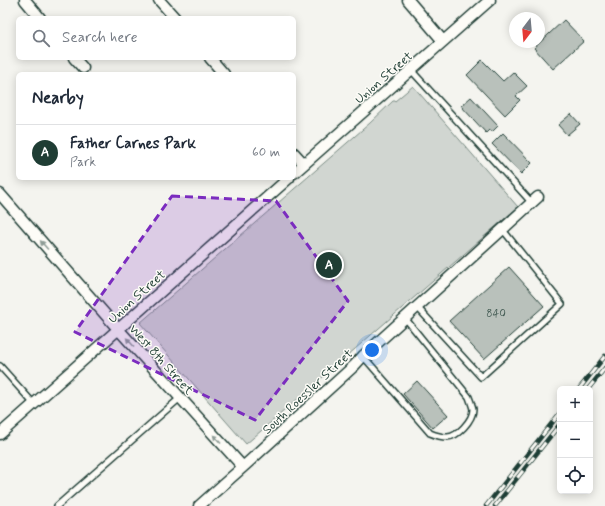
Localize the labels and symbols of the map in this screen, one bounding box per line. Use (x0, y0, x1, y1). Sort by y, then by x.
north arrow (509, 12, 545, 48)
street label: Union Street (351, 48, 417, 108)
one-way arrow (40, 239, 49, 250)
pin: A (316, 250, 342, 280)
street label: Union Street (105, 267, 169, 327)
house number: 840 (486, 307, 506, 321)
street label: West 8th Street (125, 321, 197, 399)
one-way arrow (125, 337, 134, 348)
your location (362, 340, 382, 360)
street label: South Roessler Street (259, 346, 357, 438)
one-way arrow (213, 434, 222, 443)

